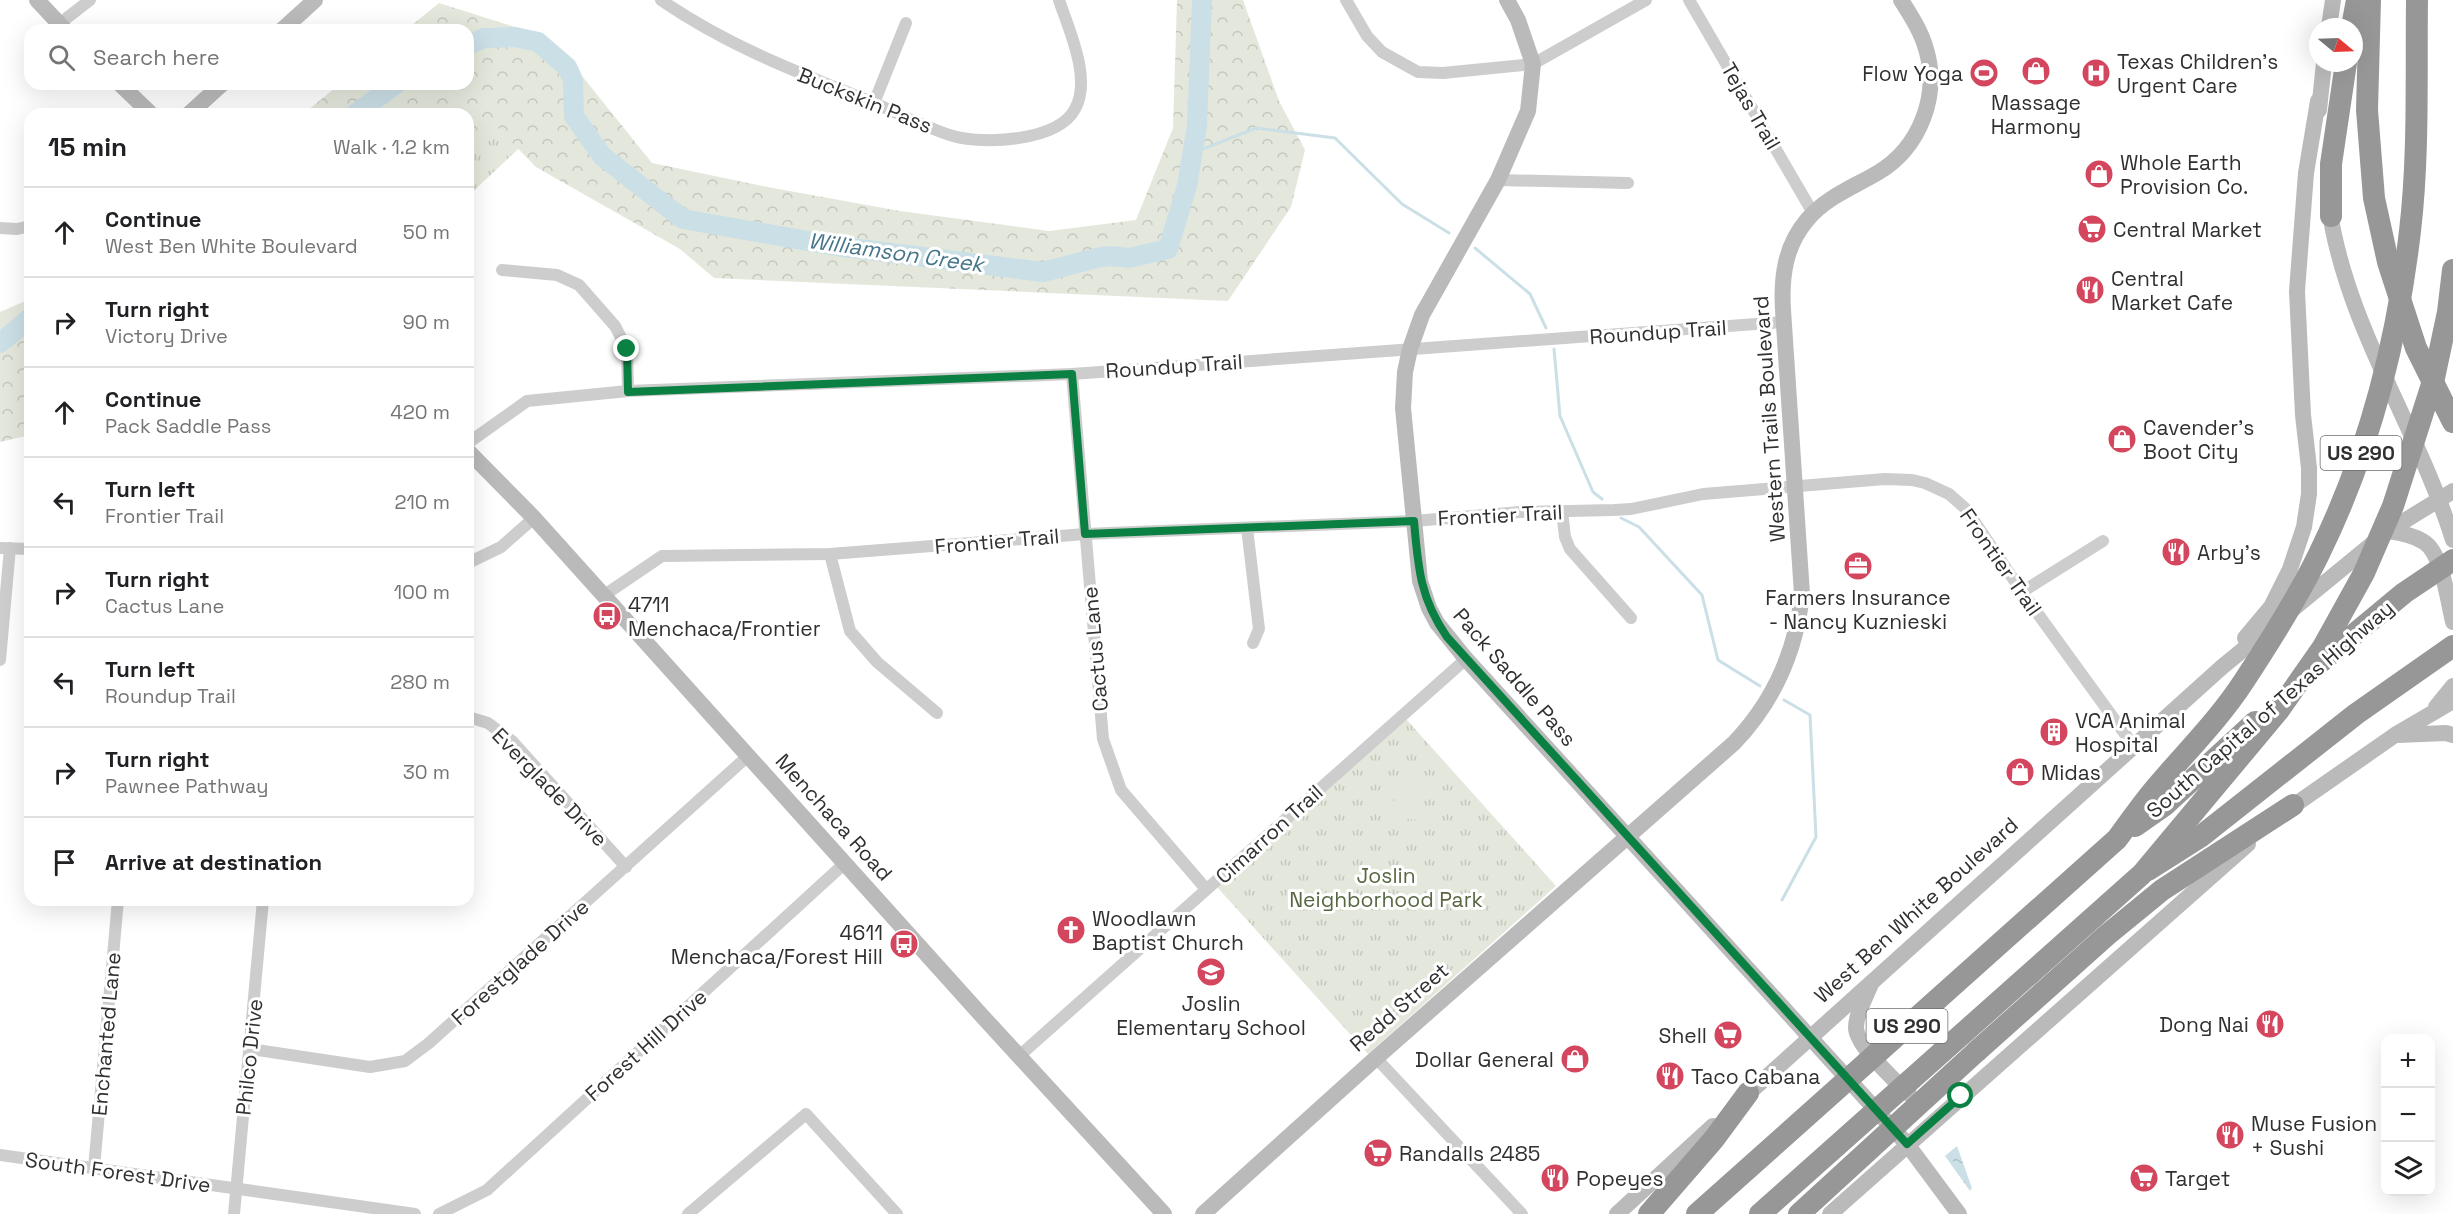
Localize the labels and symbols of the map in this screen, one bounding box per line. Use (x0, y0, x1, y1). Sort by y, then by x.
north arrow (2309, 18, 2363, 72)
place label: Texas Children's Urgent Care (2117, 48, 2278, 99)
shop icon: Massage Harmony (2020, 55, 2052, 87)
street label: Tejas Trail (1715, 57, 1787, 155)
sports icon: Flow Yoga (1968, 57, 2000, 89)
hospital icon: Texas Children's Urgent Care (2080, 57, 2112, 89)
place label: Flow Yoga (1862, 60, 1963, 87)
street label: Buckskin Pass (794, 61, 936, 139)
place label: Massage Harmony (1991, 89, 2081, 140)
place label: Whole Earth Provision Co. (2120, 149, 2248, 200)
shop icon: Whole Earth Provision Co. (2083, 158, 2115, 190)
supermarket icon: Central Market (2076, 213, 2108, 245)
place label: Central Market (2113, 216, 2262, 243)
water label: Williamson Creek (807, 226, 988, 278)
place label: Central Market Cafe (2111, 265, 2233, 316)
restaurant icon: Central Market Cafe (2074, 274, 2106, 306)
street label: Western Trails Boulevard (1747, 295, 1791, 543)
street label: Roundup Trail (1589, 314, 1727, 350)
route end (613, 335, 639, 361)
street label: Roundup Trail (1105, 348, 1243, 384)
place label: Cavender's Boot City (2143, 414, 2254, 465)
shop icon: Cavender's Boot City (2106, 423, 2138, 455)
road number: US 290 (2320, 436, 2402, 470)
street label: Frontier Trail (1437, 498, 1563, 532)
street label: Frontier Trail (1954, 503, 2048, 621)
street label: Frontier Trail (933, 522, 1061, 560)
restaurant icon: Arby's (2160, 536, 2192, 568)
place label: Arby's (2197, 539, 2261, 566)
office icon: Farmers Insurance - Nancy Kuznieski (1842, 550, 1874, 582)
place label: Farmers Insurance - Nancy Kuznieski (1765, 584, 1951, 635)
street label: Cactus Lane (1076, 585, 1114, 713)
place label: 4711 Menchaca/Frontier (628, 591, 821, 642)
street label: South Capital of Texas Highway (2141, 594, 2399, 824)
bus stop icon: 4711 Menchaca/Frontier (591, 600, 623, 632)
street label: Pack Saddle Pass (1448, 602, 1582, 752)
place label: VCA Animal Hospital (2075, 707, 2186, 758)
building icon: VCA Animal Hospital (2038, 716, 2070, 748)
street label: Everglade Drive (487, 722, 613, 852)
street label: Menchaca Road (770, 748, 898, 886)
shop icon: Midas (2004, 756, 2036, 788)
place label: Midas (2041, 759, 2101, 786)
street label: Cimarron Trail (1210, 779, 1328, 889)
street label: West Ben White Boulevard (1808, 811, 2024, 1009)
park label: Joslin Neighborhood Park (1289, 862, 1483, 913)
street label: Forestglade Drive (445, 893, 595, 1031)
place label: Woodlawn Baptist Church (1092, 905, 1244, 956)
church icon: Woodlawn Baptist Church (1055, 914, 1087, 946)
place label: 4611 Menchaca/Forest Hill (671, 919, 883, 970)
bus stop icon: 4611 Menchaca/Forest Hill (888, 928, 920, 960)
street label: Enchanted Lane (85, 951, 127, 1117)
school or university icon: Joslin Elementary School (1195, 956, 1227, 988)
street label: Redd Street (1344, 957, 1454, 1057)
street label: Forest Hill Drive (579, 983, 713, 1107)
place label: Joslin Elementary School (1116, 990, 1306, 1041)
street label: Philco Drive (229, 997, 269, 1117)
restaurant icon: Dong Nai (2254, 1008, 2286, 1040)
road number: US 290 (1866, 1009, 1948, 1043)
place label: Dong Nai (2159, 1011, 2249, 1038)
supermarket icon: Shell (1712, 1019, 1744, 1051)
place label: Shell (1659, 1022, 1707, 1049)
shop icon: Dollar General (1559, 1043, 1591, 1075)
place label: Dollar General (1415, 1046, 1554, 1073)
restaurant icon: Taco Cabana (1654, 1060, 1686, 1092)
place label: Taco Cabana (1691, 1063, 1820, 1090)
route start (1947, 1082, 1973, 1108)
place label: Muse Fusion + Sushi (2251, 1110, 2377, 1161)
restaurant icon: Muse Fusion + Sushi (2214, 1119, 2246, 1151)
supermarket icon: Randalls 2485 (1362, 1137, 1394, 1169)
place label: Randalls 2485 (1399, 1140, 1540, 1167)
street label: South Forest Drive (24, 1146, 212, 1198)
restaurant icon: Popeyes (1539, 1162, 1571, 1194)
supermarket icon: Target (2128, 1162, 2160, 1194)
place label: Popeyes (1576, 1165, 1664, 1192)
place label: Target (2165, 1165, 2230, 1192)

